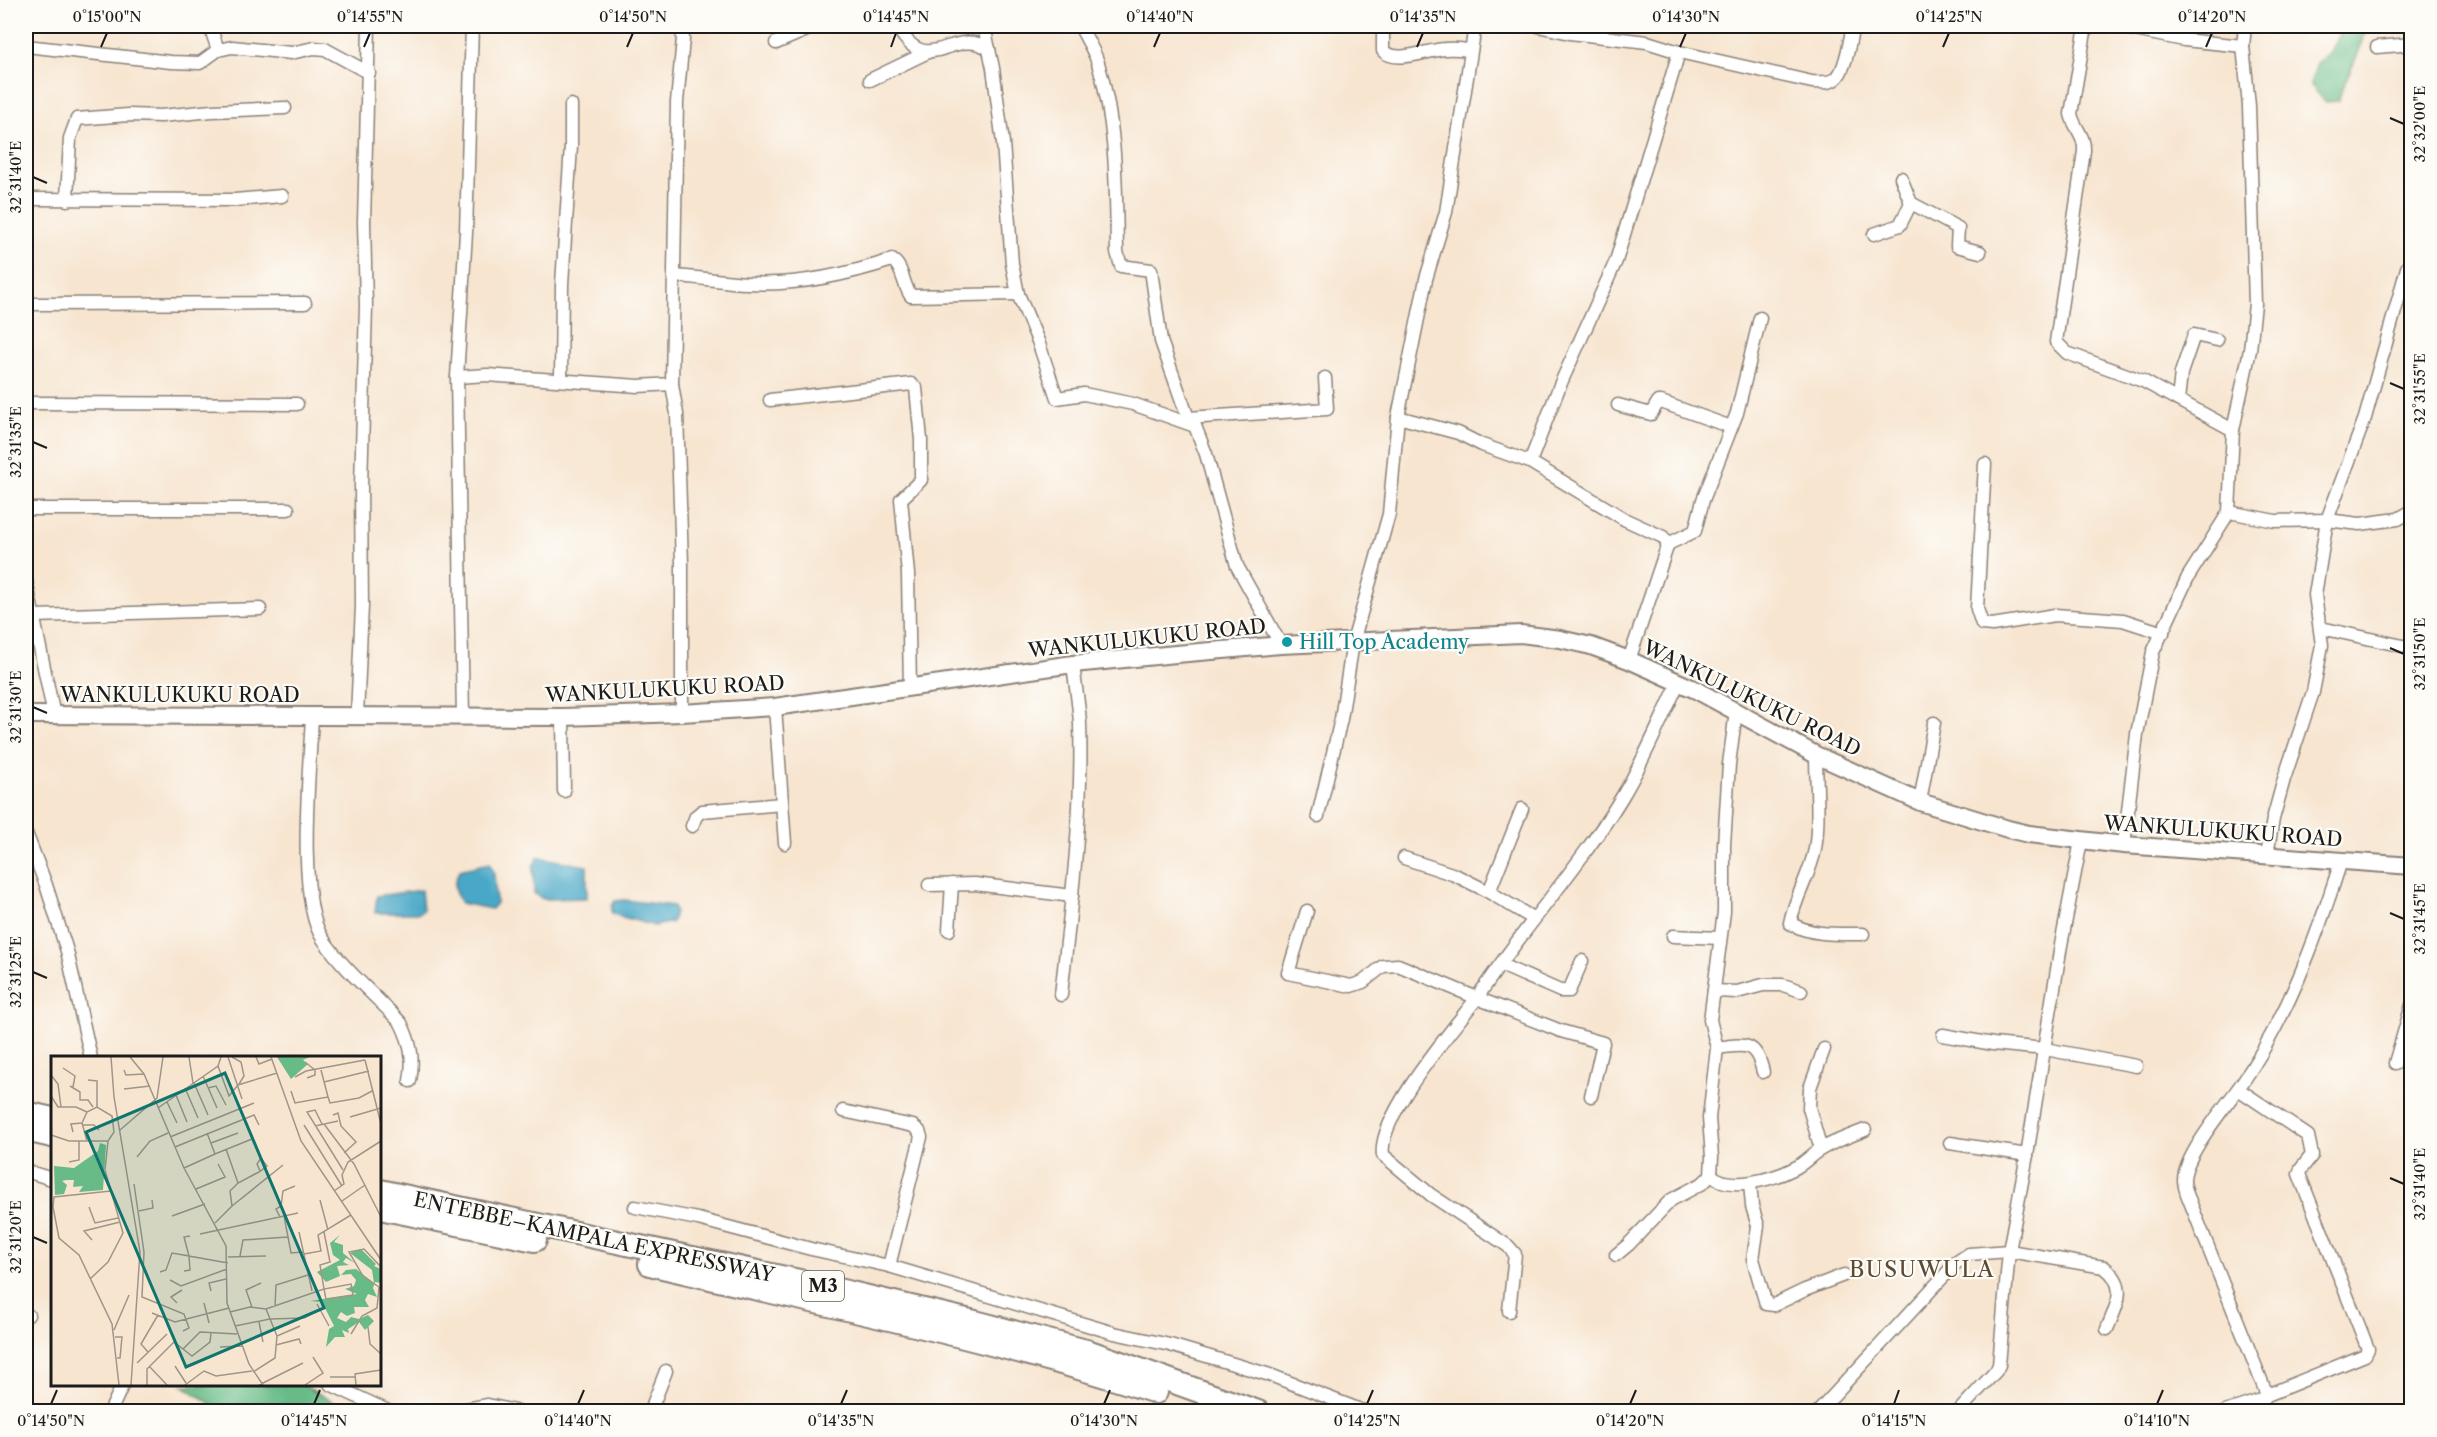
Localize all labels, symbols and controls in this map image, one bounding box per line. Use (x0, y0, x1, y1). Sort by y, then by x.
text: 0°15'00"N (72, 7, 142, 26)
text: 0°14'55"N (337, 7, 403, 26)
text: 0°14'50"N (599, 7, 667, 26)
text: 0°14'45"N (863, 7, 929, 26)
text: 0°14'40"N (1126, 7, 1194, 26)
text: 0°14'35"N (1390, 7, 1456, 26)
text: 0°14'30"N (1652, 7, 1720, 26)
text: 0°14'25"N (1915, 7, 1983, 26)
text: 0°14'20"N (2178, 7, 2246, 26)
text: 32°32'00"E (2410, 86, 2429, 162)
text: 32°31'40"E (6, 141, 25, 213)
text: 32°31'55"E (2410, 353, 2429, 425)
text: 32°31'35"E (6, 406, 25, 478)
street label: WANKULUKUKU ROAD (1026, 614, 1267, 663)
text: 32°31'50"E (2410, 617, 2429, 691)
place label: Hill Top Academy (1299, 630, 1470, 654)
street label: WANKULUKUKU ROAD (1638, 634, 1865, 761)
marker: Hill Top Academy (1280, 635, 1294, 649)
text: 32°31'30"E (6, 670, 25, 744)
street label: WANKULUKUKU ROAD (544, 671, 785, 707)
street label: WANKULUKUKU ROAD (59, 683, 300, 707)
street label: WANKULUKUKU ROAD (2102, 811, 2343, 851)
text: 32°31'45"E (2410, 883, 2429, 955)
text: 32°31'25"E (6, 936, 25, 1008)
inset map (51, 1056, 381, 1386)
text: 32°31'40"E (2410, 1148, 2429, 1220)
street label: ENTEBBE–KAMPALA EXPRESSWAY (411, 1187, 777, 1287)
text: 32°31'20"E (6, 1200, 25, 1274)
district label: BUSUWULA (1849, 1256, 1995, 1283)
road number: M3 (802, 1271, 844, 1301)
text: 0°14'50"N (17, 1411, 85, 1430)
text: 0°14'45"N (281, 1411, 347, 1430)
text: 0°14'40"N (544, 1411, 612, 1430)
text: 0°14'35"N (808, 1411, 874, 1430)
text: 0°14'30"N (1070, 1411, 1138, 1430)
text: 0°14'25"N (1333, 1411, 1401, 1430)
text: 0°14'20"N (1596, 1411, 1664, 1430)
text: 0°14'15"N (1862, 1411, 1926, 1430)
text: 0°14'10"N (2124, 1411, 2190, 1430)

